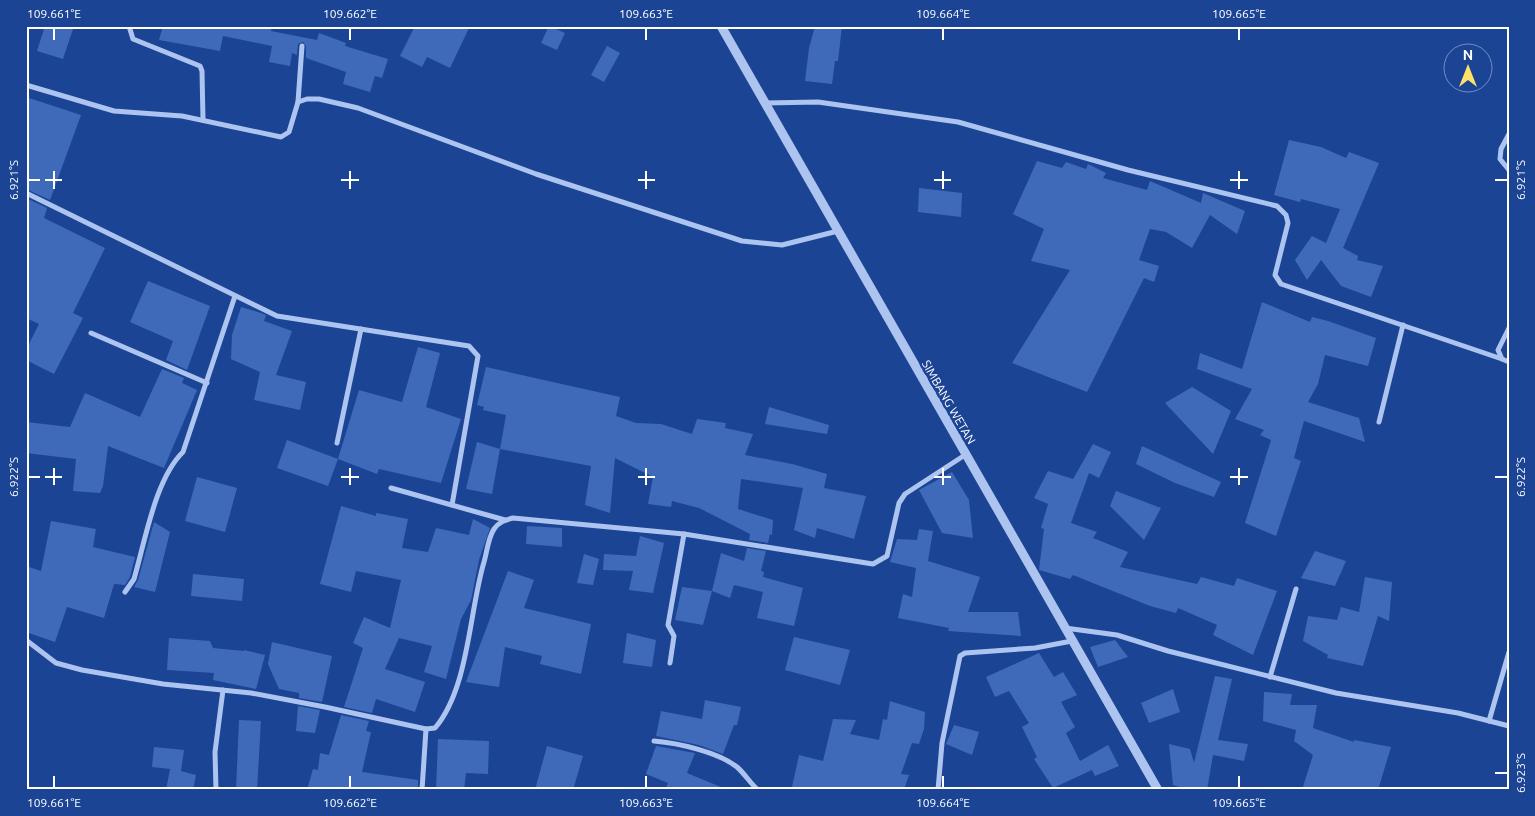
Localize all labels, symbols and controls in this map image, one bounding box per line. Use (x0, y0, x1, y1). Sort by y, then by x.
text: 109.661°E (27, 7, 81, 20)
text: 109.662°E (323, 7, 377, 20)
text: 109.663°E (619, 7, 673, 20)
text: 109.664°E (916, 7, 970, 20)
text: 109.665°E (1212, 7, 1266, 20)
north arrow (1442, 42, 1492, 92)
text: N (1463, 47, 1473, 63)
text: 6.921°S (7, 160, 20, 200)
text: 6.921°S (1514, 160, 1527, 200)
street label: SIMBANG WETAN (920, 358, 978, 446)
text: 6.922°S (7, 457, 20, 497)
text: 6.922°S (1514, 457, 1527, 497)
text: 6.923°S (1514, 753, 1527, 793)
text: 109.661°E (27, 796, 81, 809)
text: 109.662°E (323, 796, 377, 809)
text: 109.663°E (619, 796, 673, 809)
text: 109.664°E (916, 796, 970, 809)
text: 109.665°E (1212, 796, 1266, 809)

